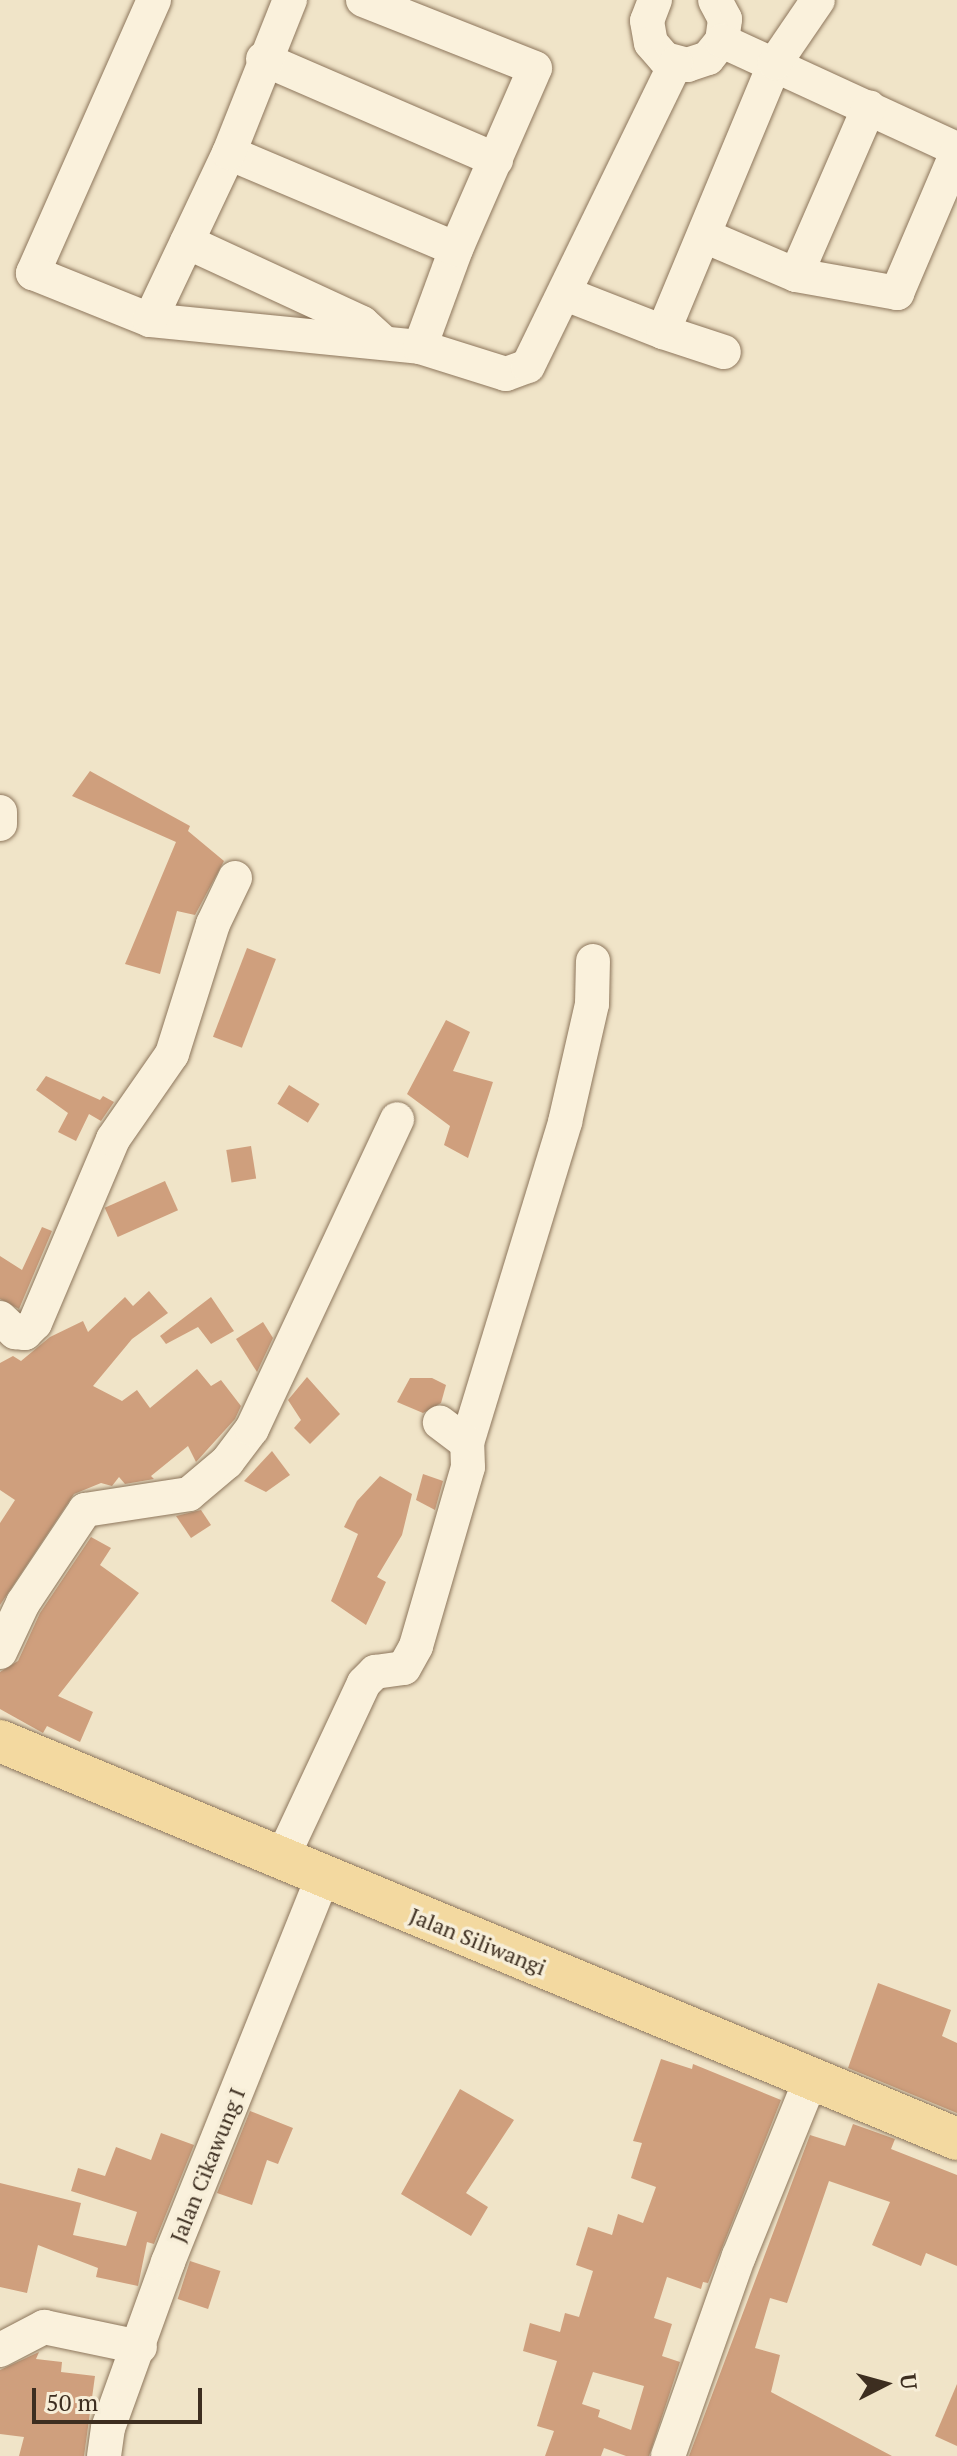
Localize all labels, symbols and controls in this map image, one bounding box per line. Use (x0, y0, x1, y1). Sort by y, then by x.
street label: Jalan Siliwangi (406, 1902, 550, 1980)
street label: Jalan Cikawung I (164, 2084, 250, 2246)
north arrow (845, 2344, 925, 2424)
scale bar (36, 2372, 206, 2422)
text: U (894, 2372, 925, 2391)
text: 50 m (46, 2386, 98, 2418)

